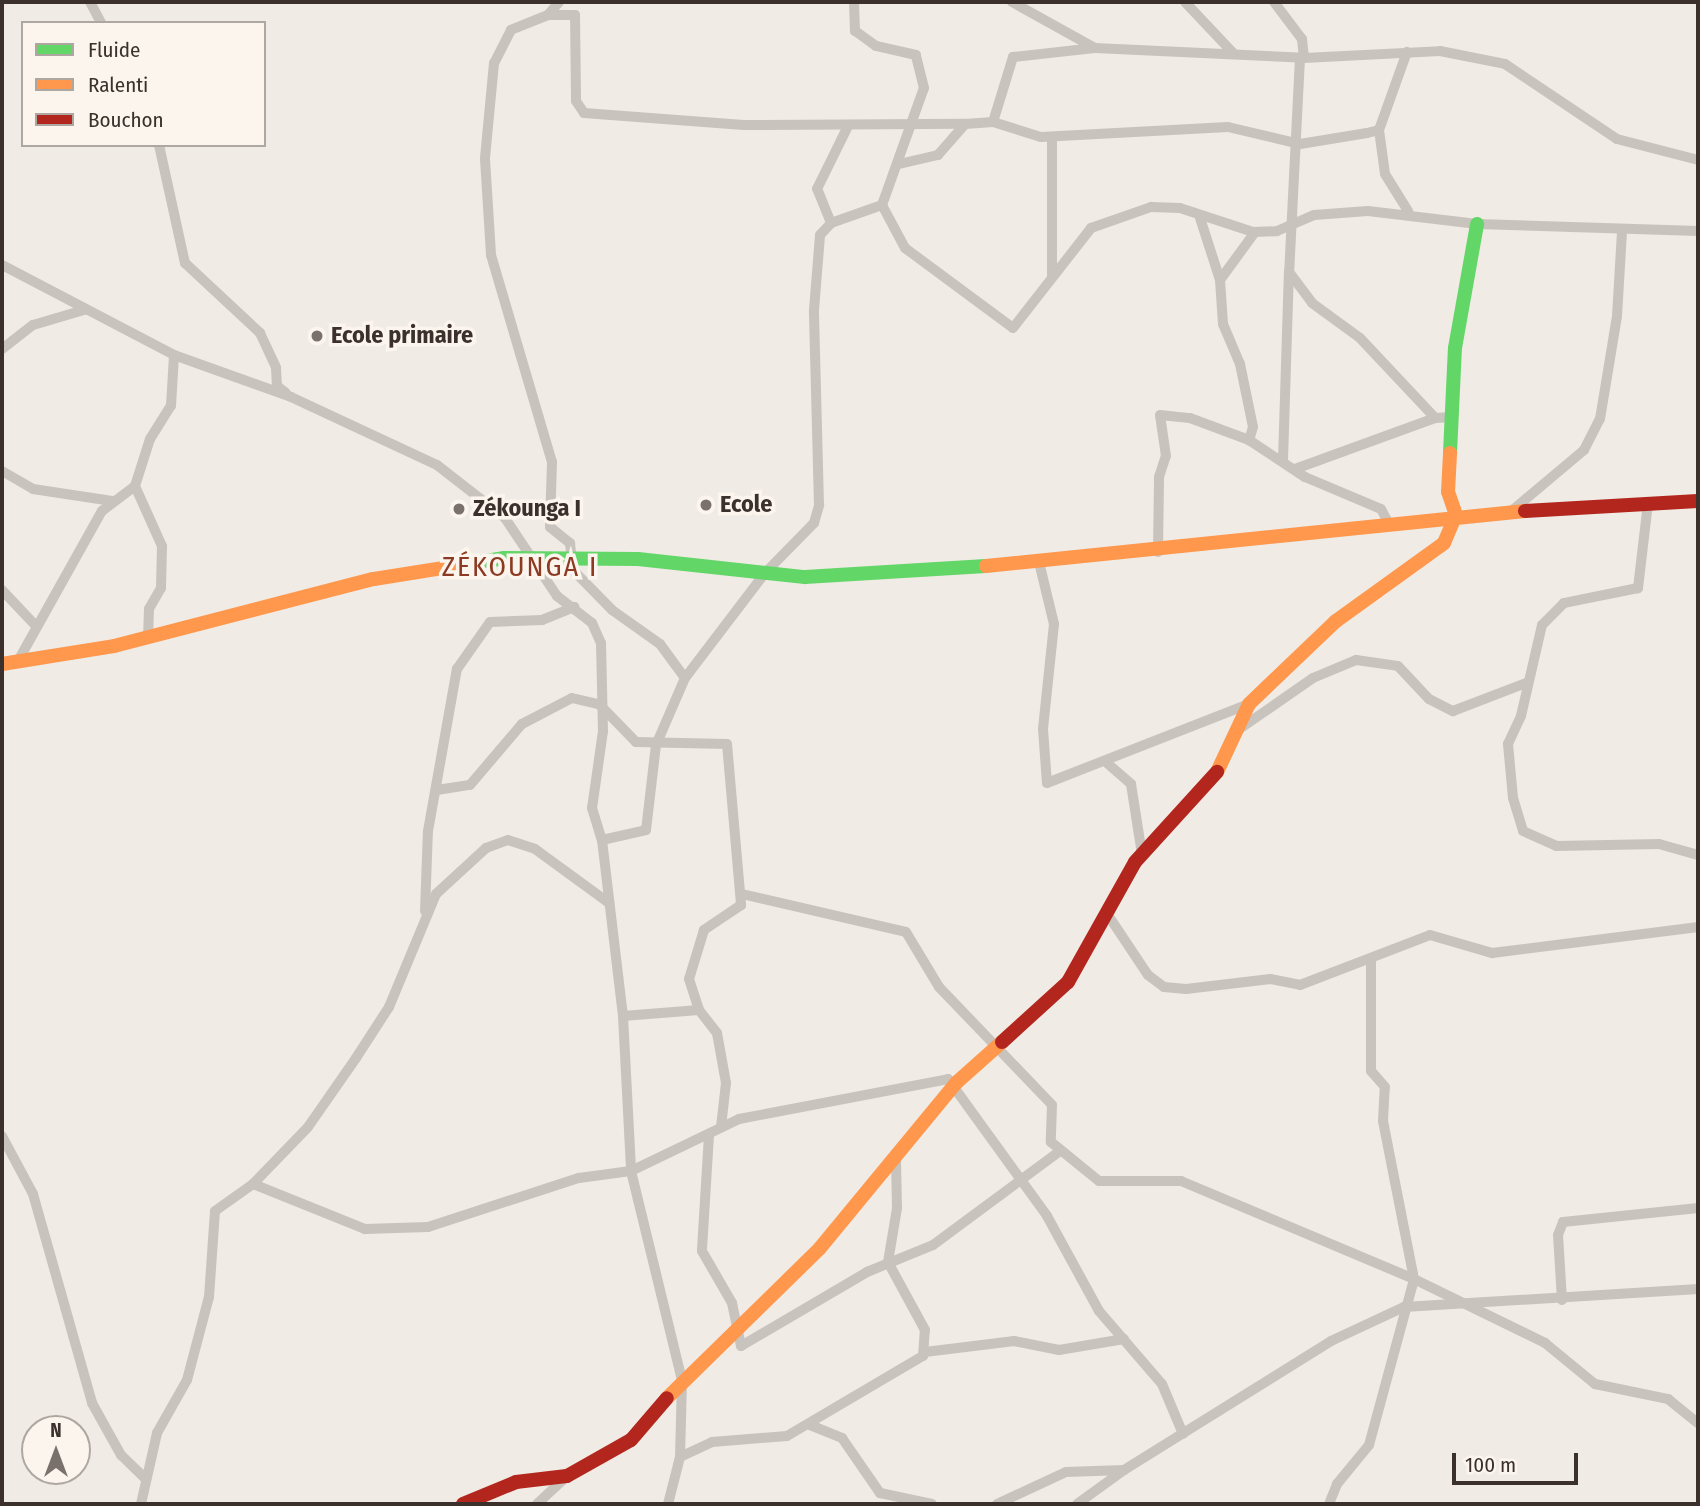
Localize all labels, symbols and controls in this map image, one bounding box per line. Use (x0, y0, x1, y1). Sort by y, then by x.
legend (21, 21, 266, 147)
text: Fluide (88, 37, 140, 63)
text: Ralenti (88, 72, 148, 98)
text: Bouchon (88, 107, 164, 133)
place label: Ecole primaire (331, 322, 473, 350)
marker: Ecole primaire (309, 328, 325, 344)
place label: Ecole (720, 491, 772, 519)
place label: Zékounga I (473, 495, 581, 523)
marker: Ecole (698, 497, 714, 513)
marker: Zékounga I (451, 501, 467, 517)
district label: ZÉKOUNGA I (443, 550, 597, 584)
north arrow (21, 1415, 91, 1485)
text: N (50, 1419, 62, 1442)
scale bar (1455, 1440, 1581, 1484)
text: 100 m (1465, 1452, 1516, 1478)

